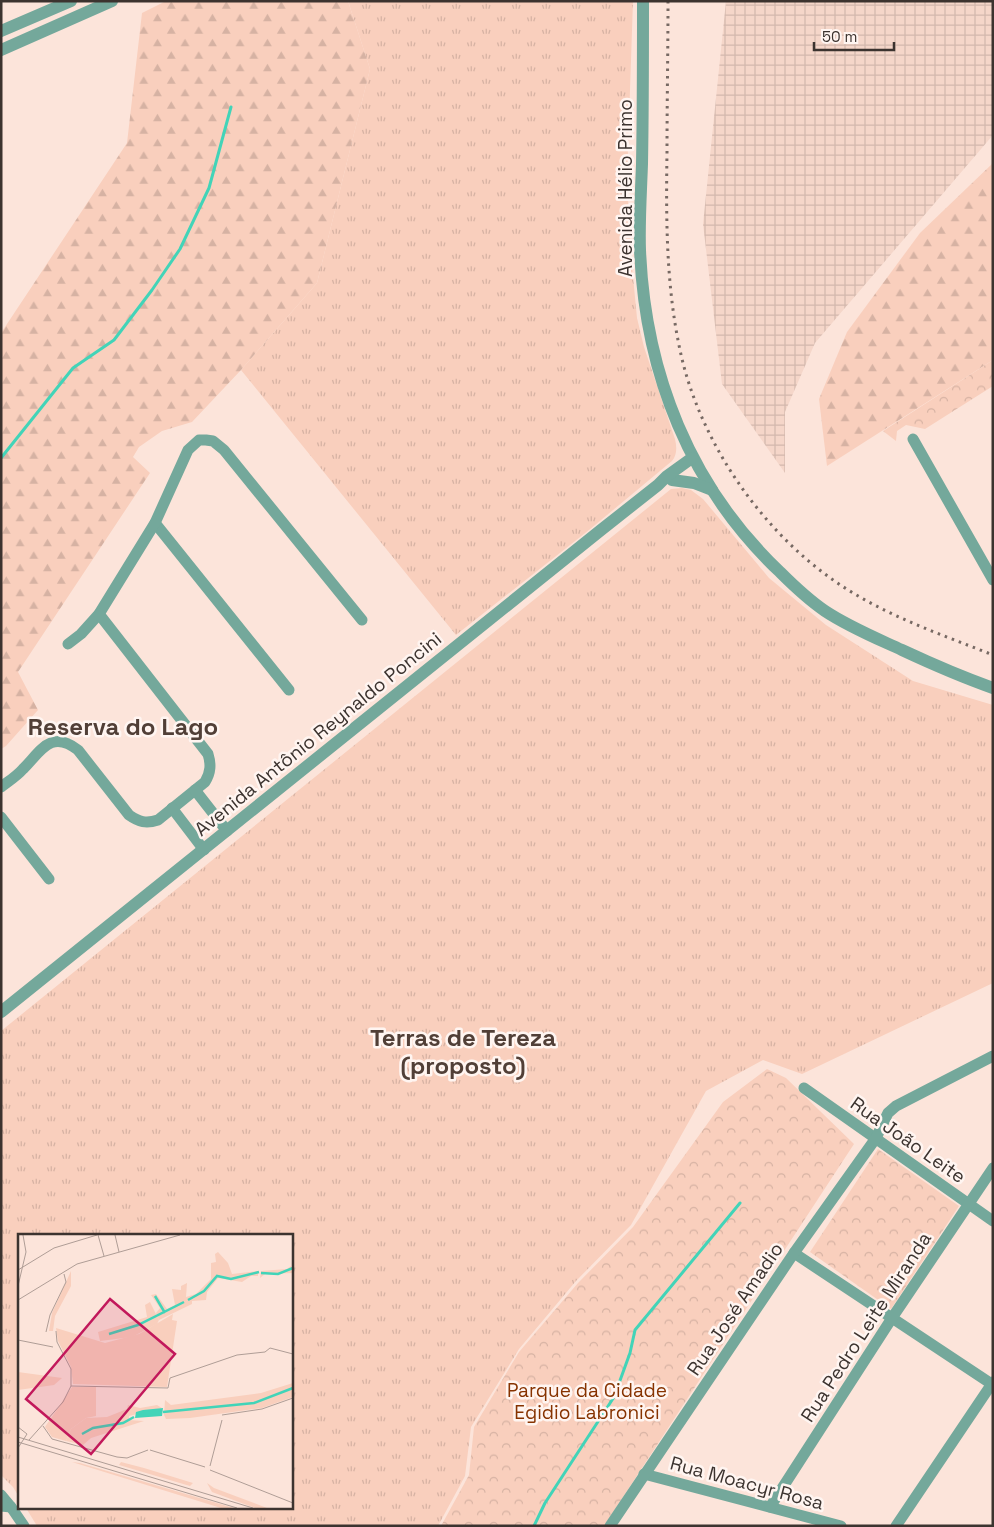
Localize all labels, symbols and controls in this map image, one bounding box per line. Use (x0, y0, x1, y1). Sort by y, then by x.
scale bar (814, 20, 894, 52)
text: 50 m (822, 27, 857, 46)
street label: Avenida Hélio Primo (613, 99, 638, 277)
street label: Avenida Antônio Reynaldo Poncini (189, 626, 447, 842)
district label: Reserva do Lago (28, 711, 218, 742)
district label: Terras de Tereza (proposto) (370, 1022, 556, 1081)
street label: Rua João Leite (845, 1091, 971, 1189)
street label: Rua Pedro Leite Miranda (795, 1227, 937, 1427)
inset map (18, 1234, 292, 1510)
street label: Rua José Amadio (681, 1238, 789, 1380)
park label: Parque da Cidade Egidio Labronici (507, 1378, 667, 1425)
street label: Rua Moacyr Rosa (668, 1450, 827, 1516)

